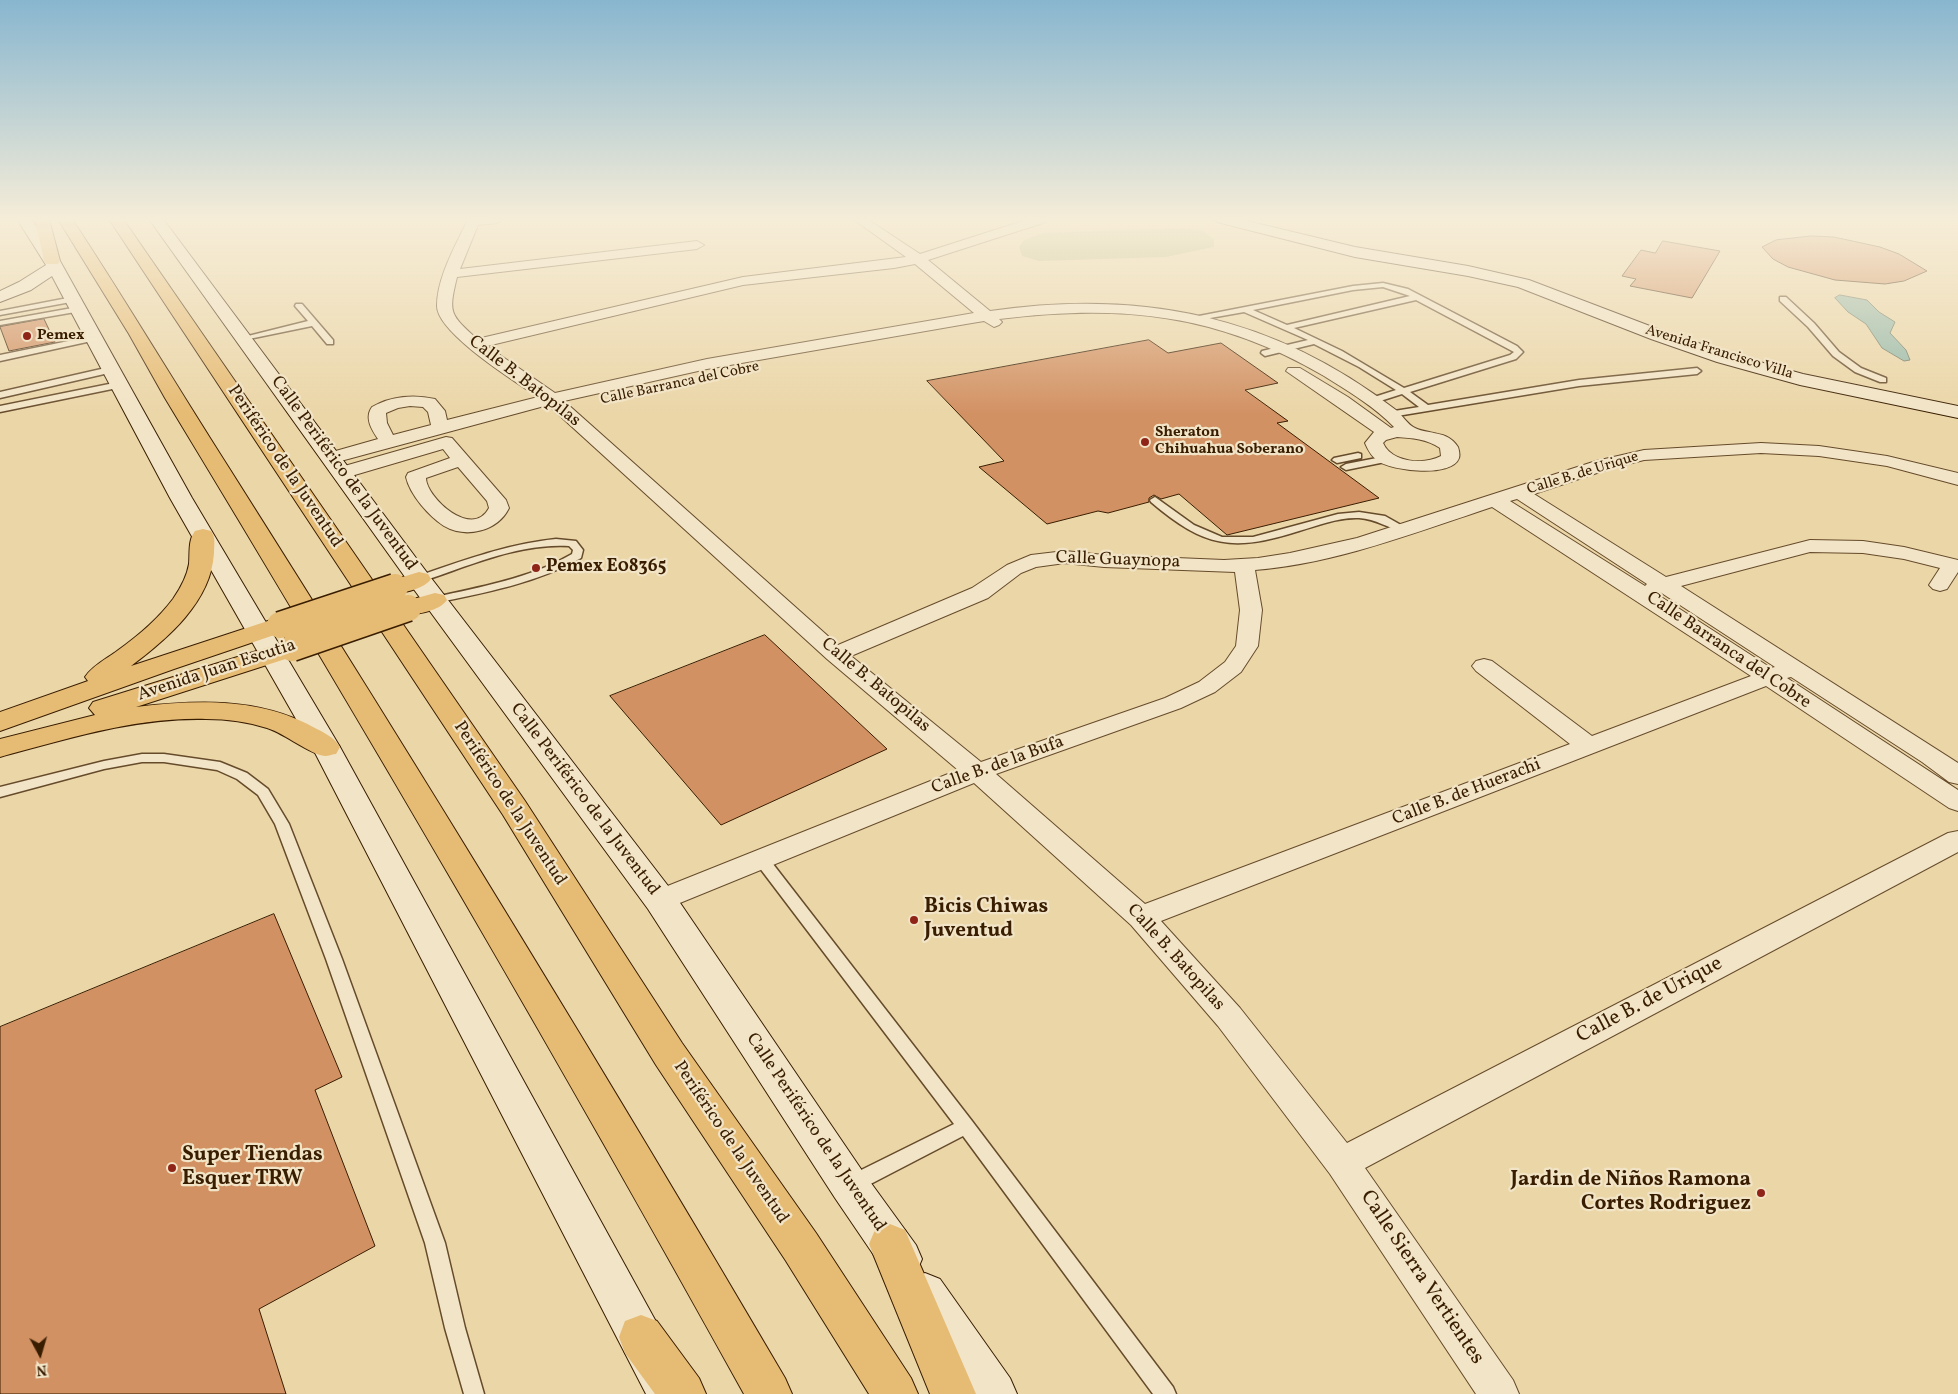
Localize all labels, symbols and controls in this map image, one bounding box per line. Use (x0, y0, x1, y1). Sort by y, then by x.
street label: Avenida Francisco Villa (1643, 322, 1795, 384)
place label: Pemex (37, 327, 84, 345)
marker: Pemex (21, 330, 33, 342)
street label: Calle B. Batopilas (464, 332, 584, 432)
street label: Calle Barranca del Cobre (599, 358, 761, 410)
street label: Calle Periférico de la Juventud (265, 373, 421, 575)
street label: Periférico de la Juventud (222, 382, 346, 552)
place label: Sheraton Chihuahua Soberano (1155, 424, 1304, 459)
marker: Sheraton Chihuahua Soberano (1139, 436, 1151, 448)
street label: Calle B. de Urique (1525, 449, 1641, 499)
street label: Calle Guaynopa (1055, 548, 1181, 574)
place label: Pemex E08365 (546, 557, 666, 579)
marker: Pemex E08365 (530, 562, 542, 574)
street label: Calle Barranca del Cobre (1642, 588, 1814, 714)
street label: Calle B. Batopilas (816, 634, 934, 738)
street label: Avenida Juan Escutia (135, 635, 299, 707)
street label: Calle Periférico de la Juventud (505, 700, 663, 900)
street label: Periférico de la Juventud (448, 718, 570, 890)
street label: Calle B. de la Bufa (929, 732, 1067, 800)
street label: Calle B. de Huerachi (1390, 755, 1544, 831)
place label: Bicis Chiwas Juventud (924, 895, 1048, 945)
street label: Calle B. Batopilas (1121, 900, 1229, 1016)
marker: Bicis Chiwas Juventud (908, 914, 920, 926)
street label: Calle B. de Urique (1573, 952, 1727, 1050)
street label: Calle Periférico de la Juventud (740, 1030, 890, 1236)
street label: Periférico de la Juventud (668, 1058, 792, 1228)
place label: Super Tiendas Esquer TRW (182, 1143, 323, 1193)
marker: Super Tiendas Esquer TRW (166, 1162, 178, 1174)
place label: Jardin de Niños Ramona Cortes Rodriguez (1511, 1168, 1751, 1218)
street label: Calle Sierra Vertientes (1353, 1186, 1489, 1370)
marker: Jardin de Niños Ramona Cortes Rodriguez (1755, 1187, 1767, 1199)
north arrow (15, 1329, 65, 1379)
text: N (36, 1359, 48, 1379)

